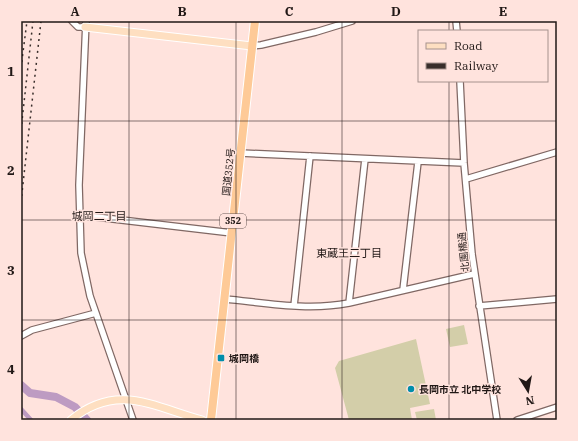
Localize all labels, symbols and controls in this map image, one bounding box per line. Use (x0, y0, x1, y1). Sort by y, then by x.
text: A (70, 3, 80, 20)
text: B (177, 3, 187, 20)
text: C (285, 3, 294, 20)
text: D (391, 3, 401, 20)
text: E (499, 3, 507, 20)
legend (418, 30, 548, 82)
text: Road (454, 38, 483, 53)
text: Railway (454, 58, 499, 73)
text: 1 (7, 63, 15, 80)
street label: 国道352号 (220, 148, 237, 197)
text: 2 (7, 162, 15, 179)
district label: 城岡二丁目 (72, 209, 127, 223)
road number: 352 (220, 214, 246, 228)
street label: 北園橋通 (455, 231, 472, 273)
district label: 東蔵王二丁目 (316, 246, 382, 260)
text: 3 (7, 262, 15, 279)
place label: 城岡橋 (229, 352, 259, 365)
marker: 城岡橋 (216, 353, 226, 363)
text: 4 (7, 361, 15, 378)
north arrow (508, 371, 548, 411)
place label: 長岡市立 北中学校 (419, 383, 501, 396)
marker: 長岡市立 北中学校 (406, 384, 416, 394)
text: N (524, 393, 536, 409)

